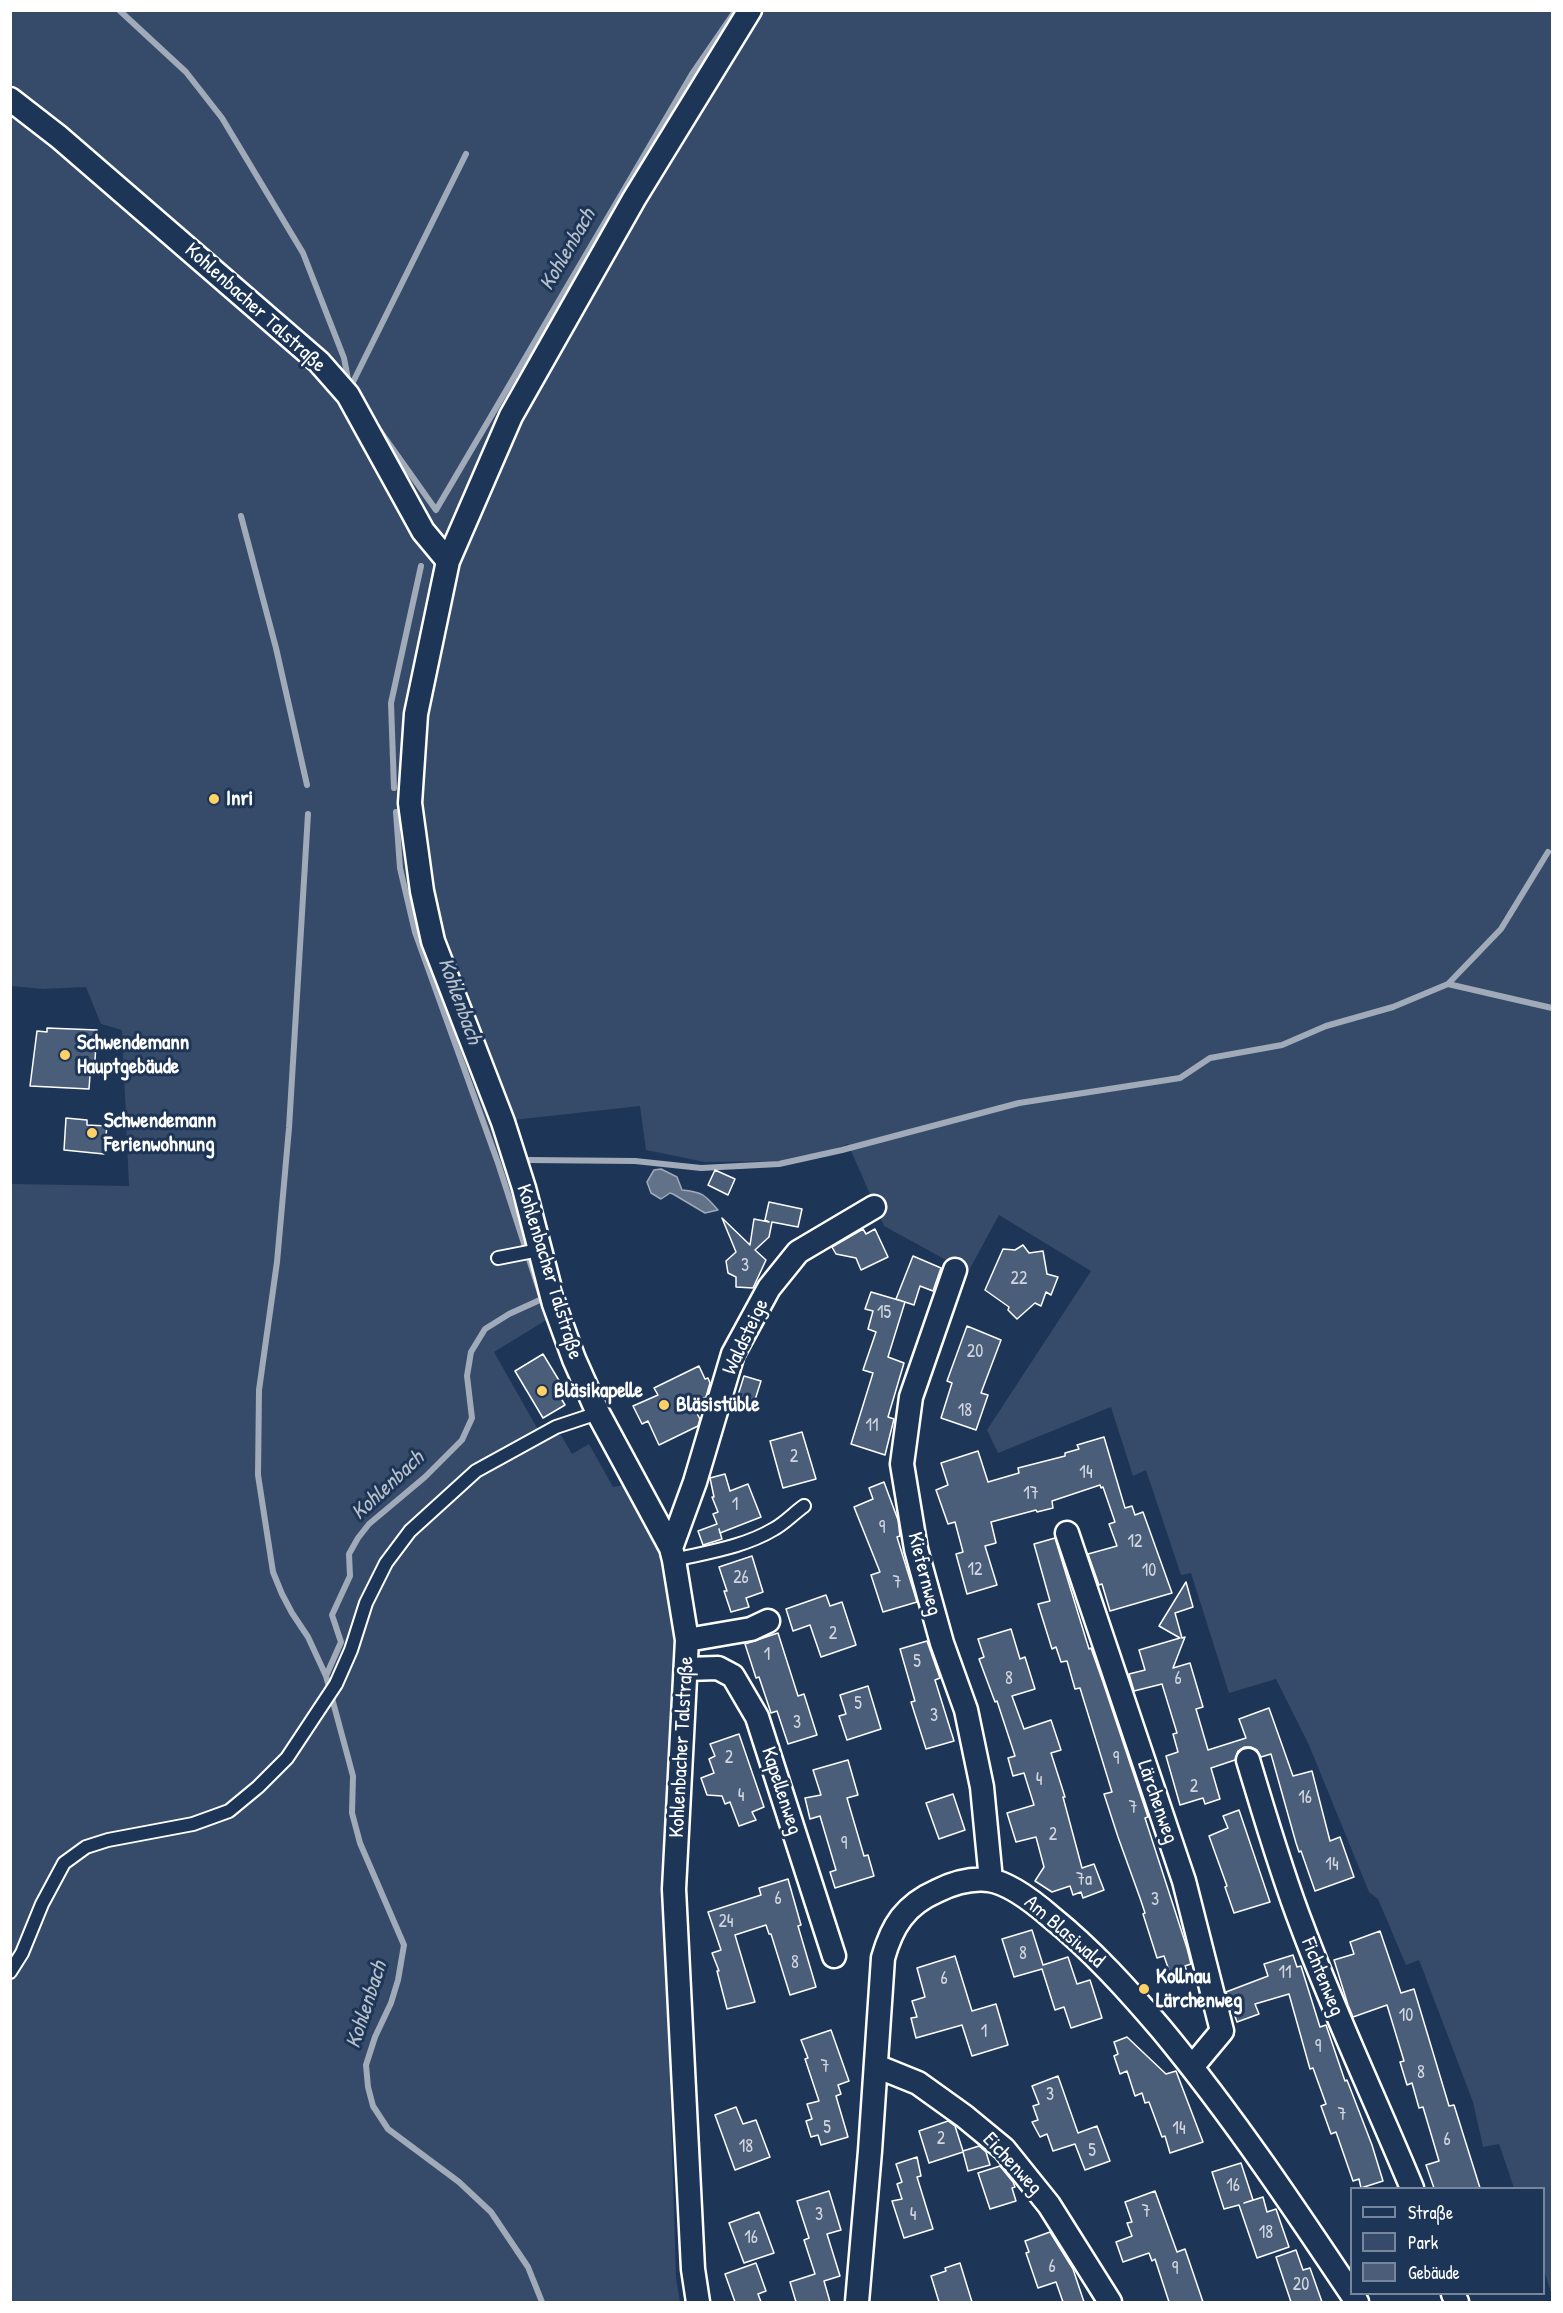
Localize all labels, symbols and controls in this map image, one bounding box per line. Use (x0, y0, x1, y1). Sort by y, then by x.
water label: Kohlenbach (534, 205, 602, 295)
street label: Kohlenbacher Talstraße (179, 238, 331, 378)
place label: Inri (226, 786, 253, 812)
marker: Inri (207, 792, 221, 806)
water label: Kohlenbach (431, 954, 487, 1048)
place label: Schwendemann Hauptgebäude (77, 1030, 189, 1080)
marker: Schwendemann Hauptgebäude (58, 1048, 72, 1062)
place label: Schwendemann Ferienwohnung (104, 1108, 216, 1158)
marker: Schwendemann Ferienwohnung (85, 1126, 99, 1140)
street label: Kohlenbacher Talstraße (510, 1181, 588, 1363)
house number: 3 (741, 1255, 749, 1277)
house number: 22 (1011, 1268, 1027, 1290)
street label: Waldsteige (717, 1295, 775, 1379)
house number: 15 (877, 1302, 891, 1324)
house number: 20 (967, 1341, 983, 1363)
place label: Bläsikapelle (554, 1378, 643, 1404)
marker: Bläsikapelle (535, 1384, 549, 1398)
place label: Bläsistüble (676, 1392, 760, 1418)
marker: Bläsistüble (657, 1398, 671, 1412)
house number: 18 (958, 1400, 972, 1422)
house number: 11 (865, 1415, 879, 1437)
water label: Kohlenbach (346, 1446, 430, 1526)
house number: 2 (790, 1446, 798, 1468)
house number: 14 (1079, 1462, 1093, 1484)
house number: 17 (1023, 1483, 1039, 1505)
house number: 1 (732, 1494, 738, 1516)
house number: 9 (879, 1517, 885, 1539)
street label: Kiefernweg (901, 1530, 947, 1618)
house number: 12 (1128, 1531, 1142, 1553)
house number: 12 (968, 1559, 982, 1581)
house number: 10 (1142, 1560, 1156, 1582)
house number: 26 (733, 1567, 749, 1589)
house number: 7 (893, 1572, 901, 1594)
house number: 2 (829, 1623, 837, 1645)
house number: 1 (764, 1644, 770, 1666)
house number: 5 (913, 1651, 921, 1673)
street label: Kohlenbacher Talstraße (665, 1656, 699, 1838)
house number: 8 (1005, 1668, 1013, 1690)
house number: 6 (1174, 1668, 1182, 1690)
house number: 5 (854, 1693, 862, 1715)
house number: 3 (930, 1705, 938, 1727)
house number: 3 (793, 1712, 801, 1734)
street label: Kapellenweg (755, 1744, 807, 1838)
house number: 2 (725, 1747, 733, 1769)
house number: 9 (1113, 1748, 1119, 1770)
street label: Lärchenweg (1131, 1757, 1183, 1847)
house number: 4 (1036, 1769, 1042, 1791)
house number: 2 (1190, 1776, 1198, 1798)
house number: 4 (738, 1785, 744, 1807)
house number: 16 (1298, 1787, 1312, 1809)
house number: 7 (1129, 1797, 1137, 1819)
house number: 2 (1049, 1824, 1057, 1846)
house number: 9 (841, 1833, 847, 1855)
house number: 14 (1325, 1854, 1339, 1876)
house number: 7a (1076, 1869, 1092, 1891)
house number: 6 (774, 1888, 782, 1910)
house number: 3 (1151, 1889, 1159, 1911)
street label: Am Blasiwald (1019, 1890, 1109, 1974)
house number: 24 (718, 1911, 734, 1933)
street label: Fichtenweg (1295, 1934, 1349, 2020)
house number: 8 (1019, 1943, 1027, 1965)
house number: 8 (791, 1952, 799, 1974)
water label: Kohlenbach (341, 1958, 393, 2052)
house number: 11 (1278, 1962, 1292, 1984)
place label: Kollnau Lärchenweg (1156, 1964, 1242, 2014)
house number: 6 (940, 1968, 948, 1990)
marker: Kollnau Lärchenweg (1137, 1982, 1151, 1996)
house number: 10 (1399, 2005, 1413, 2027)
house number: 1 (981, 2021, 987, 2043)
house number: 9 (1315, 2036, 1321, 2058)
house number: 7 (821, 2056, 829, 2078)
house number: 8 (1417, 2062, 1425, 2084)
house number: 3 (1046, 2084, 1054, 2106)
house number: 7 (1338, 2104, 1346, 2126)
house number: 5 (823, 2117, 831, 2139)
house number: 14 (1172, 2118, 1186, 2140)
house number: 2 (937, 2128, 945, 2150)
street label: Eichenweg (977, 2128, 1047, 2200)
house number: 6 (1443, 2129, 1451, 2151)
house number: 18 (739, 2136, 753, 2158)
house number: 5 (1088, 2140, 1096, 2162)
house number: 16 (1226, 2175, 1240, 2197)
legend (1350, 2187, 1545, 2295)
text: Straße (1408, 2200, 1453, 2225)
house number: 7 (1142, 2201, 1150, 2223)
house number: 3 (815, 2204, 823, 2226)
house number: 4 (910, 2204, 916, 2226)
house number: 18 (1259, 2222, 1273, 2244)
house number: 16 (744, 2227, 758, 2249)
text: Park (1408, 2230, 1438, 2255)
house number: 6 (1048, 2256, 1056, 2278)
house number: 9 (1172, 2258, 1178, 2280)
text: Gebäude (1408, 2260, 1460, 2285)
house number: 20 (1293, 2274, 1309, 2296)

